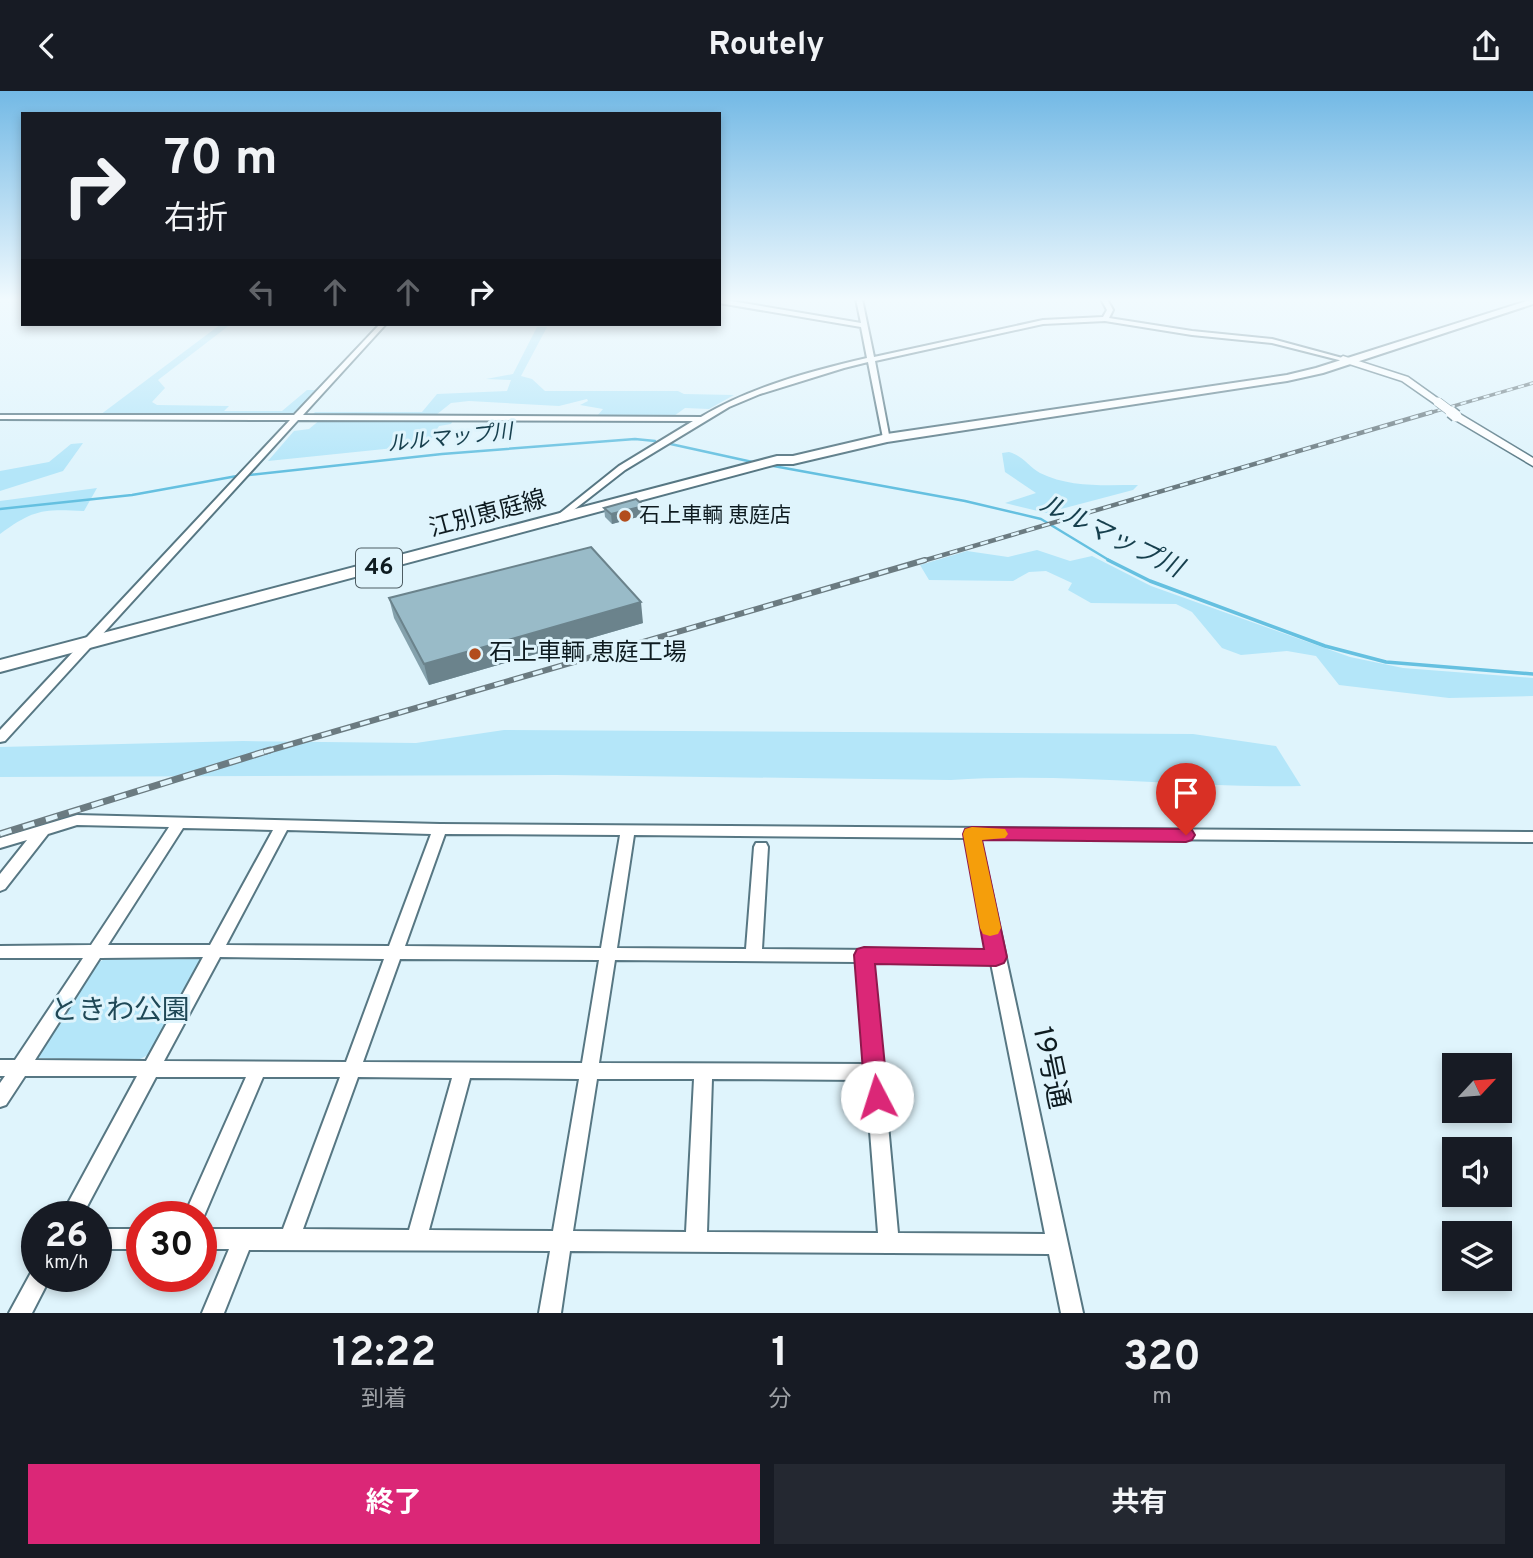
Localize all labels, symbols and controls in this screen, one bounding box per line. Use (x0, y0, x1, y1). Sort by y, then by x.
text: Routely (709, 26, 824, 66)
icon: back (28, 27, 66, 65)
icon: share (1467, 27, 1505, 65)
text: 70 m (164, 130, 278, 192)
icon: right (49, 140, 140, 231)
text: 右折 (164, 200, 228, 240)
icon: left (243, 273, 281, 311)
icon: ahead (316, 273, 354, 311)
icon: ahead (389, 273, 427, 311)
icon: right (462, 273, 500, 311)
water label: ルルマップ川 (386, 419, 516, 459)
street label: 江別恵庭線 (426, 485, 550, 545)
water label: ルルマップ川 (1033, 488, 1190, 587)
place label: 石上車輌 恵庭店 (639, 503, 791, 530)
marker: 石上車輌 恵庭店 (617, 508, 633, 524)
road number: 46 (356, 548, 402, 587)
place label: 石上車輌 恵庭工場 (489, 639, 687, 669)
marker: 石上車輌 恵庭工場 (467, 646, 483, 662)
pin (1156, 763, 1216, 835)
icon: arrive (1167, 774, 1205, 812)
park label: ときわ公園 (50, 994, 190, 1030)
street label: 19号通 (1023, 1024, 1075, 1112)
north arrow (1442, 1053, 1512, 1123)
map controls (1442, 1053, 1512, 1291)
position arrow (840, 1060, 914, 1134)
button: sound (1442, 1137, 1512, 1207)
speed limit sign: 30 (126, 1201, 217, 1292)
text: 26 (45, 1215, 88, 1259)
button: layers (1442, 1221, 1512, 1291)
text: km/h (45, 1252, 88, 1275)
text: 12:22 (332, 1328, 436, 1381)
text: 1 (771, 1328, 788, 1381)
text: 320 (1123, 1332, 1201, 1385)
text: m (1152, 1383, 1172, 1412)
text: 到着 (361, 1386, 407, 1415)
text: 分 (768, 1386, 791, 1415)
button: 終了 (28, 1464, 760, 1544)
button: 共有 (774, 1464, 1505, 1544)

